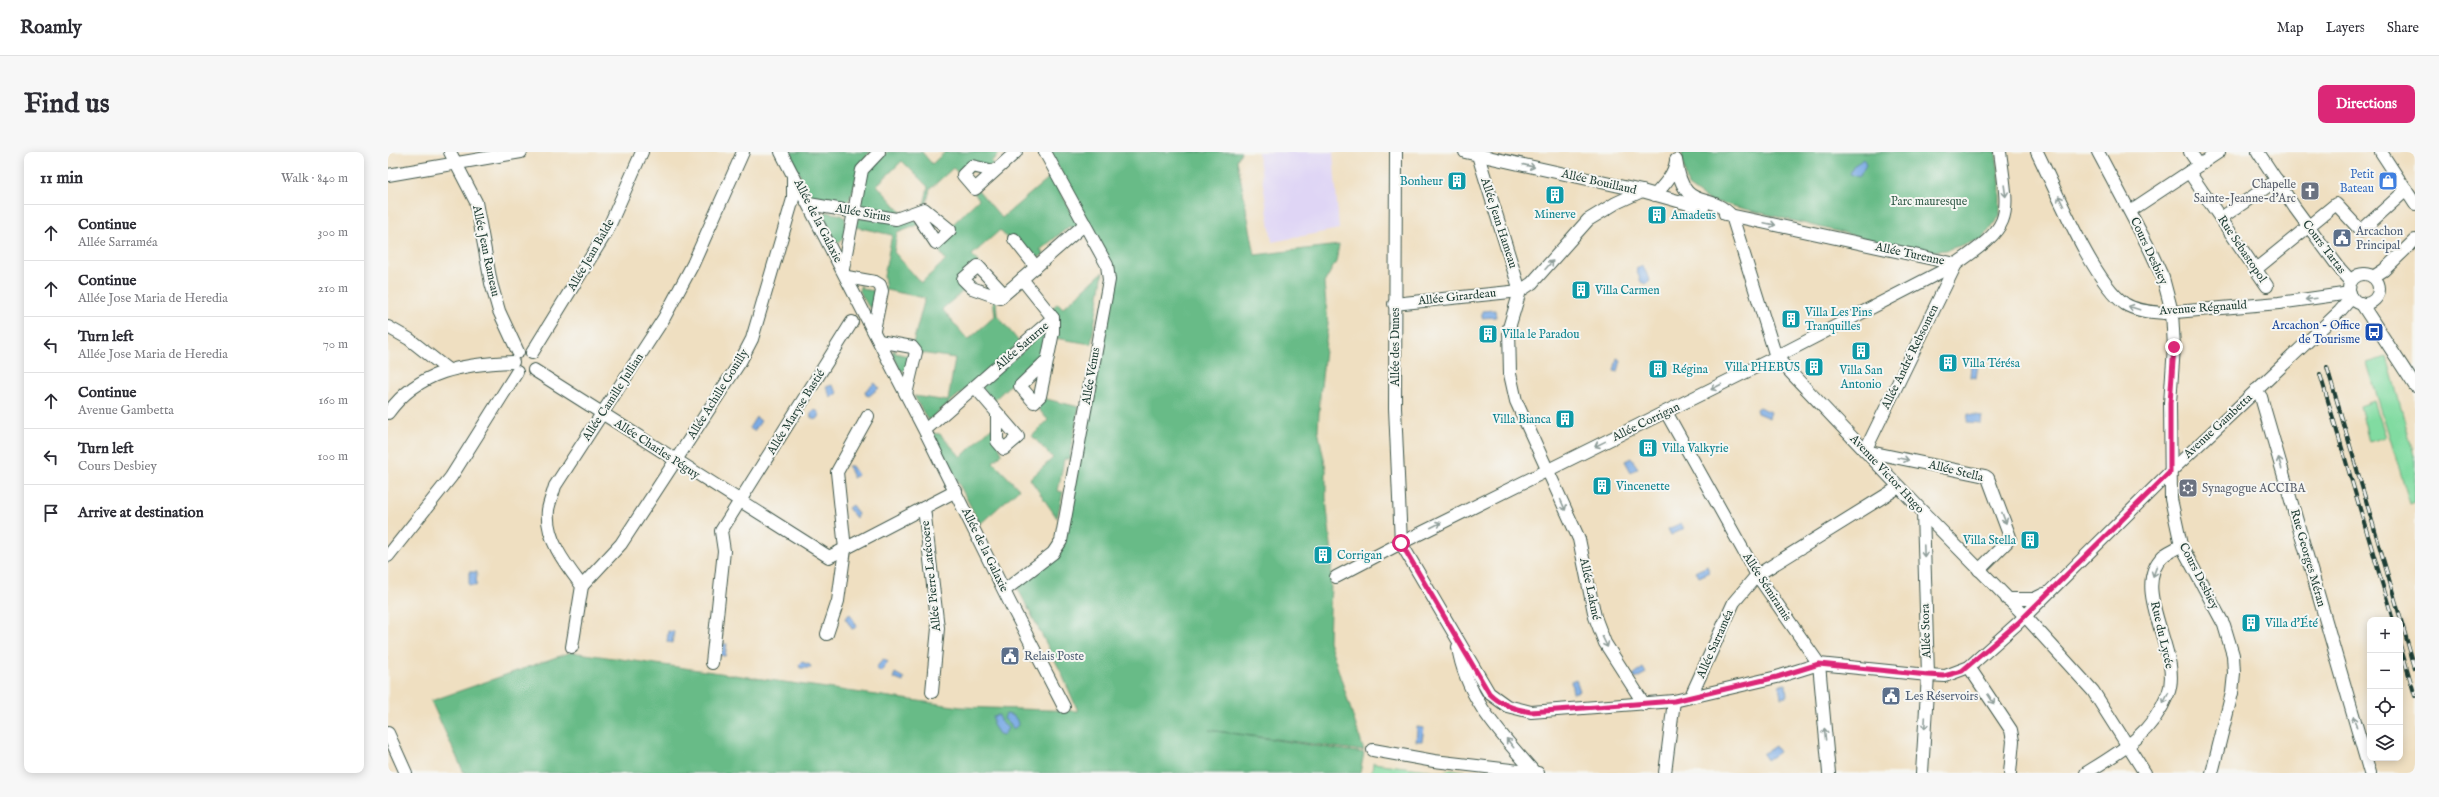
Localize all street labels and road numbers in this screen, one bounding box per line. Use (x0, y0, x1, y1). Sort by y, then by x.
street label: Allée Bouillaud (1559, 166, 1639, 198)
street label: Allée Jean Hameau (1476, 175, 1521, 270)
street label: Allée de la Galaxie (790, 176, 846, 266)
street label: Allée Sirius (833, 201, 892, 225)
street label: Allée Jean Rameau (468, 203, 503, 298)
street label: Rue Sebastopol (2213, 213, 2270, 287)
street label: Cours Desbiey (2127, 215, 2171, 287)
street label: Allée Jean Balde (564, 216, 619, 295)
street label: Cours Tartas (2299, 217, 2349, 277)
street label: Allée Turenne (1873, 239, 1946, 269)
street label: Allée Girardeau (1416, 285, 1497, 309)
street label: Avenue Régnauld (2158, 297, 2248, 319)
street label: Allée André Rebsomen (1878, 302, 1942, 413)
street label: Allée des Dunes (1388, 308, 1403, 387)
street label: Allée Saturne (991, 318, 1052, 374)
street label: Allée Achille Gouilly (684, 346, 752, 443)
street label: Allée Vénus (1078, 346, 1103, 407)
street label: Allée Camille Jullian (579, 350, 648, 445)
street label: Allée Maryse Bastié (763, 366, 828, 458)
street label: Avenue Gambetta (2180, 390, 2256, 462)
street label: Allée Corrigan (1609, 399, 1683, 445)
street label: Allée Charles Péguy (610, 415, 703, 482)
street label: Avenue Victor Hugo (1846, 431, 1928, 517)
street label: Allée Stella (1926, 457, 1986, 485)
street label: Allée de la Galaxie (958, 505, 1012, 595)
street label: Rue Georges Méran (2287, 507, 2329, 609)
street label: Allée Pierre Latécoere (918, 519, 944, 633)
street label: Cours Desbiey (2176, 540, 2222, 612)
street label: Allée Sémiramis (1739, 549, 1795, 624)
street label: Allée Lakmé (1576, 556, 1604, 622)
street label: Rue du Lycée (2147, 600, 2177, 671)
street label: Allée Stora (1918, 603, 1934, 660)
street label: Allée Sarraméa (1693, 607, 1737, 682)

